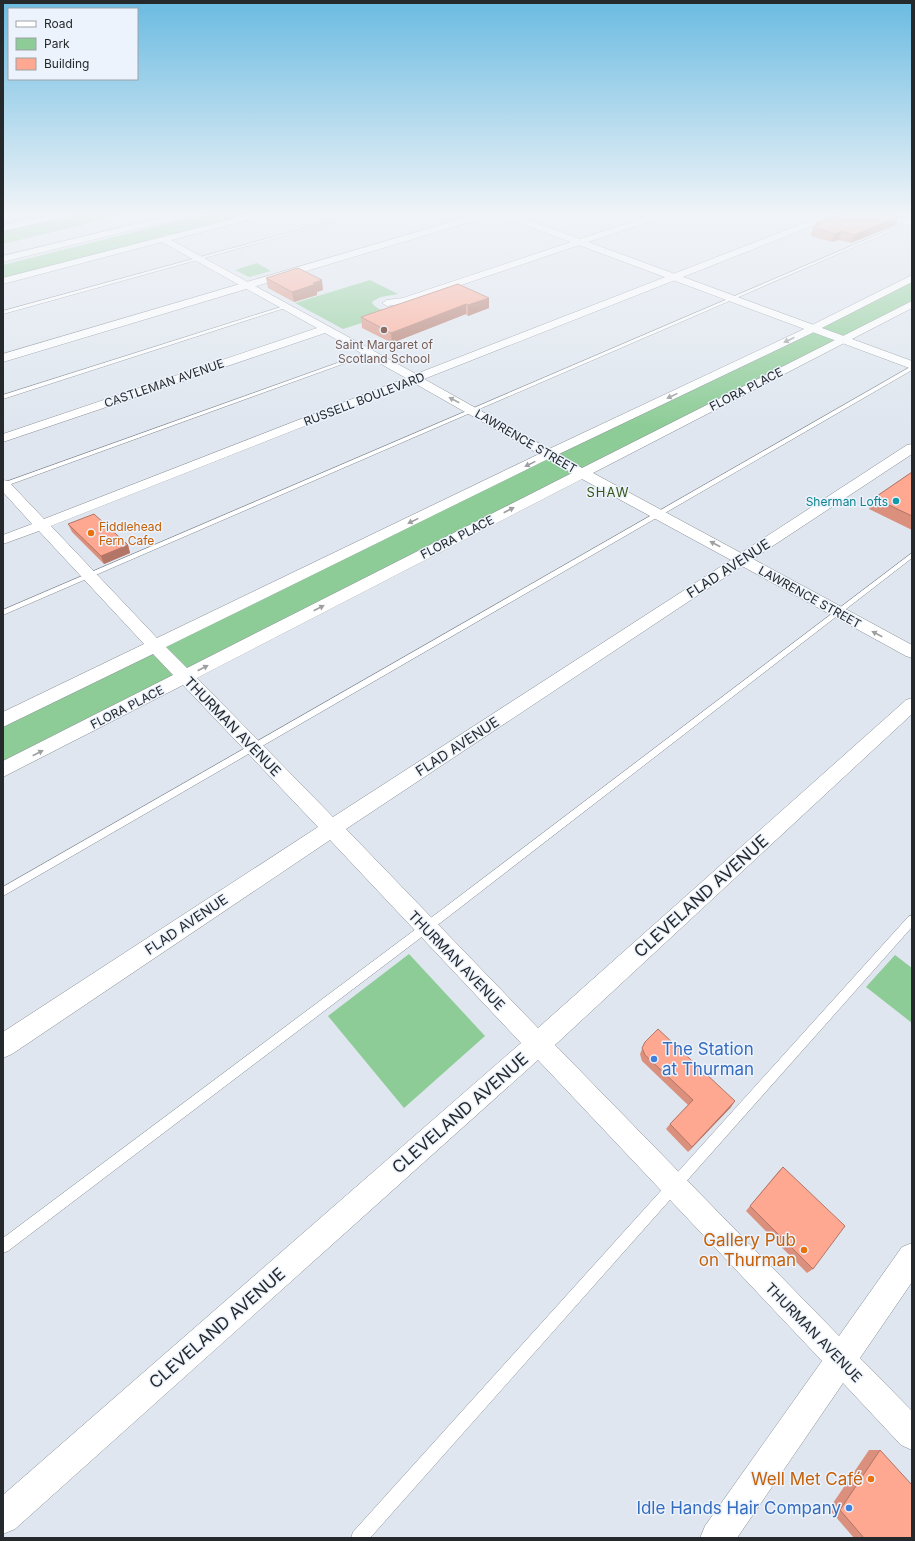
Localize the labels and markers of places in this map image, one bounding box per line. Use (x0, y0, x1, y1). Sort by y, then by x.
marker: Saint Margaret of Scotland School (379, 325, 389, 335)
place label: Saint Margaret of Scotland School (335, 337, 434, 366)
place label: Sherman Lofts (806, 494, 888, 509)
marker: Sherman Lofts (891, 496, 901, 506)
place label: Fiddlehead Fern Cafe (99, 519, 162, 548)
marker: Fiddlehead Fern Cafe (86, 528, 96, 538)
place label: The Station at Thurman (662, 1039, 754, 1079)
marker: The Station at Thurman (649, 1054, 659, 1064)
place label: Gallery Pub on Thurman (699, 1230, 796, 1270)
marker: Gallery Pub on Thurman (799, 1245, 809, 1255)
place label: Well Met Café (751, 1469, 863, 1489)
marker: Well Met Café (866, 1474, 876, 1484)
place label: Idle Hands Hair Company (636, 1498, 841, 1518)
marker: Idle Hands Hair Company (844, 1503, 854, 1513)

